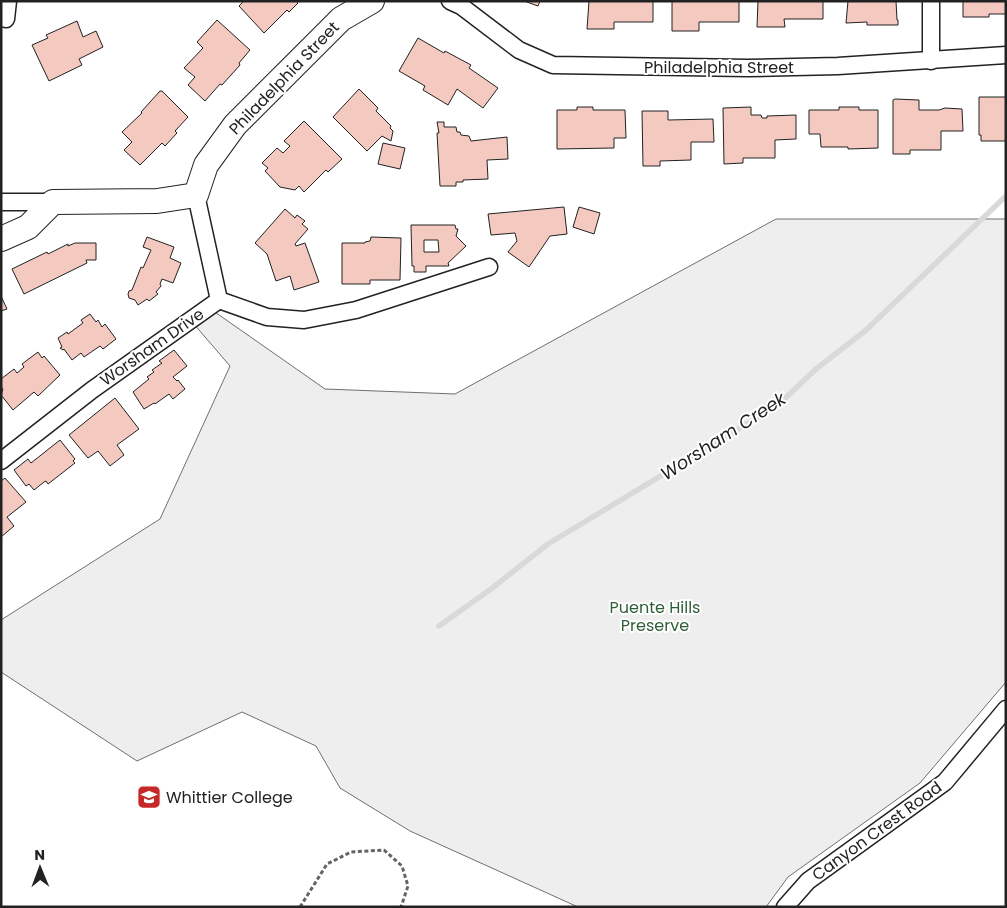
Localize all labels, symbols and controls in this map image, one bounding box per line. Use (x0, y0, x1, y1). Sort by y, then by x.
street label: Philadelphia Street (224, 16, 344, 140)
street label: Philadelphia Street (644, 56, 794, 79)
street label: Worsham Drive (95, 303, 209, 391)
water label: Worsham Creek (655, 386, 791, 486)
park label: Puente Hills Preserve (610, 596, 700, 637)
street label: Canyon Crest Road (807, 776, 947, 886)
school or university icon: Whittier College (136, 784, 162, 810)
place label: Whittier College (166, 786, 293, 809)
north arrow (15, 843, 65, 893)
text: N (34, 845, 45, 865)

